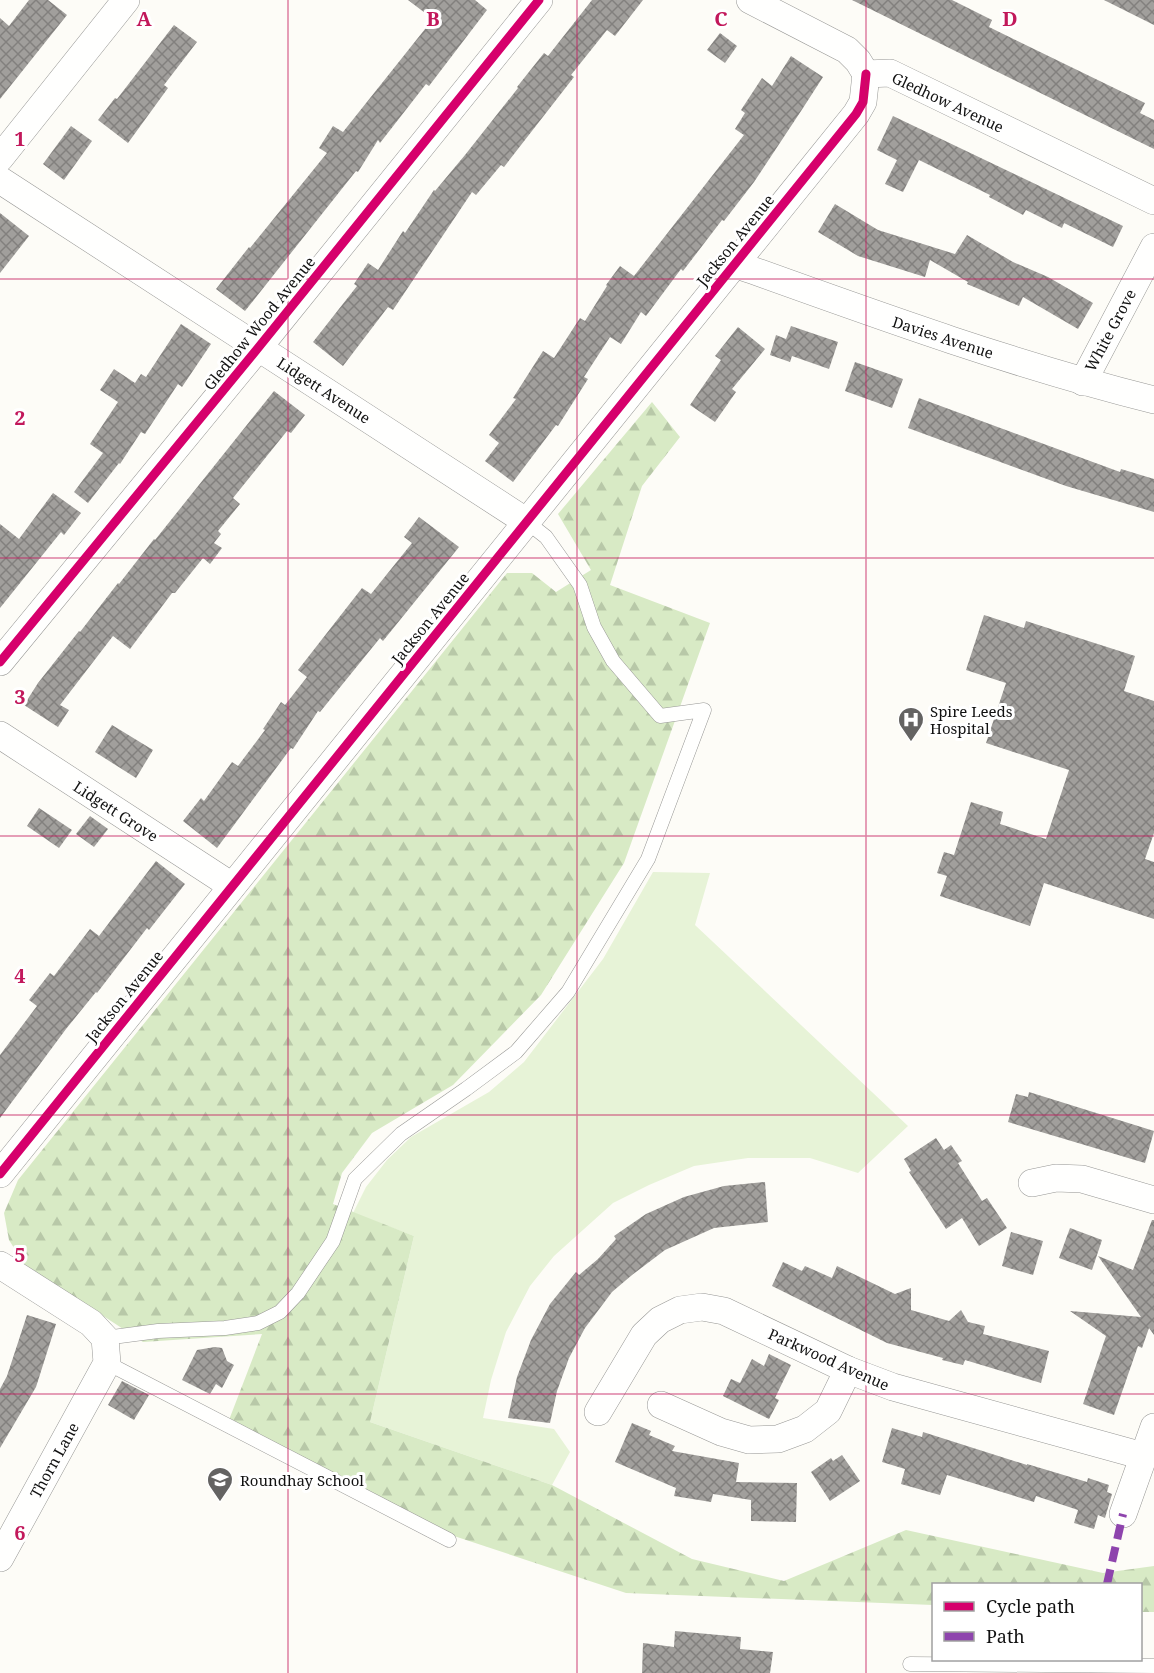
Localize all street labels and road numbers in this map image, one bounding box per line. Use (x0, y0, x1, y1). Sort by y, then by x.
street label: Gledhow Avenue (889, 67, 1007, 137)
street label: Jackson Avenue (691, 190, 778, 291)
street label: Gledhow Wood Avenue (199, 252, 319, 394)
street label: White Grove (1080, 285, 1140, 375)
street label: Davies Avenue (890, 311, 996, 363)
street label: Lidgett Avenue (273, 352, 375, 428)
street label: Jackson Avenue (386, 568, 473, 669)
street label: Lidgett Grove (70, 776, 162, 846)
street label: Jackson Avenue (80, 946, 167, 1047)
street label: Parkwood Avenue (765, 1323, 893, 1395)
street label: Thorn Lane (25, 1419, 83, 1501)

